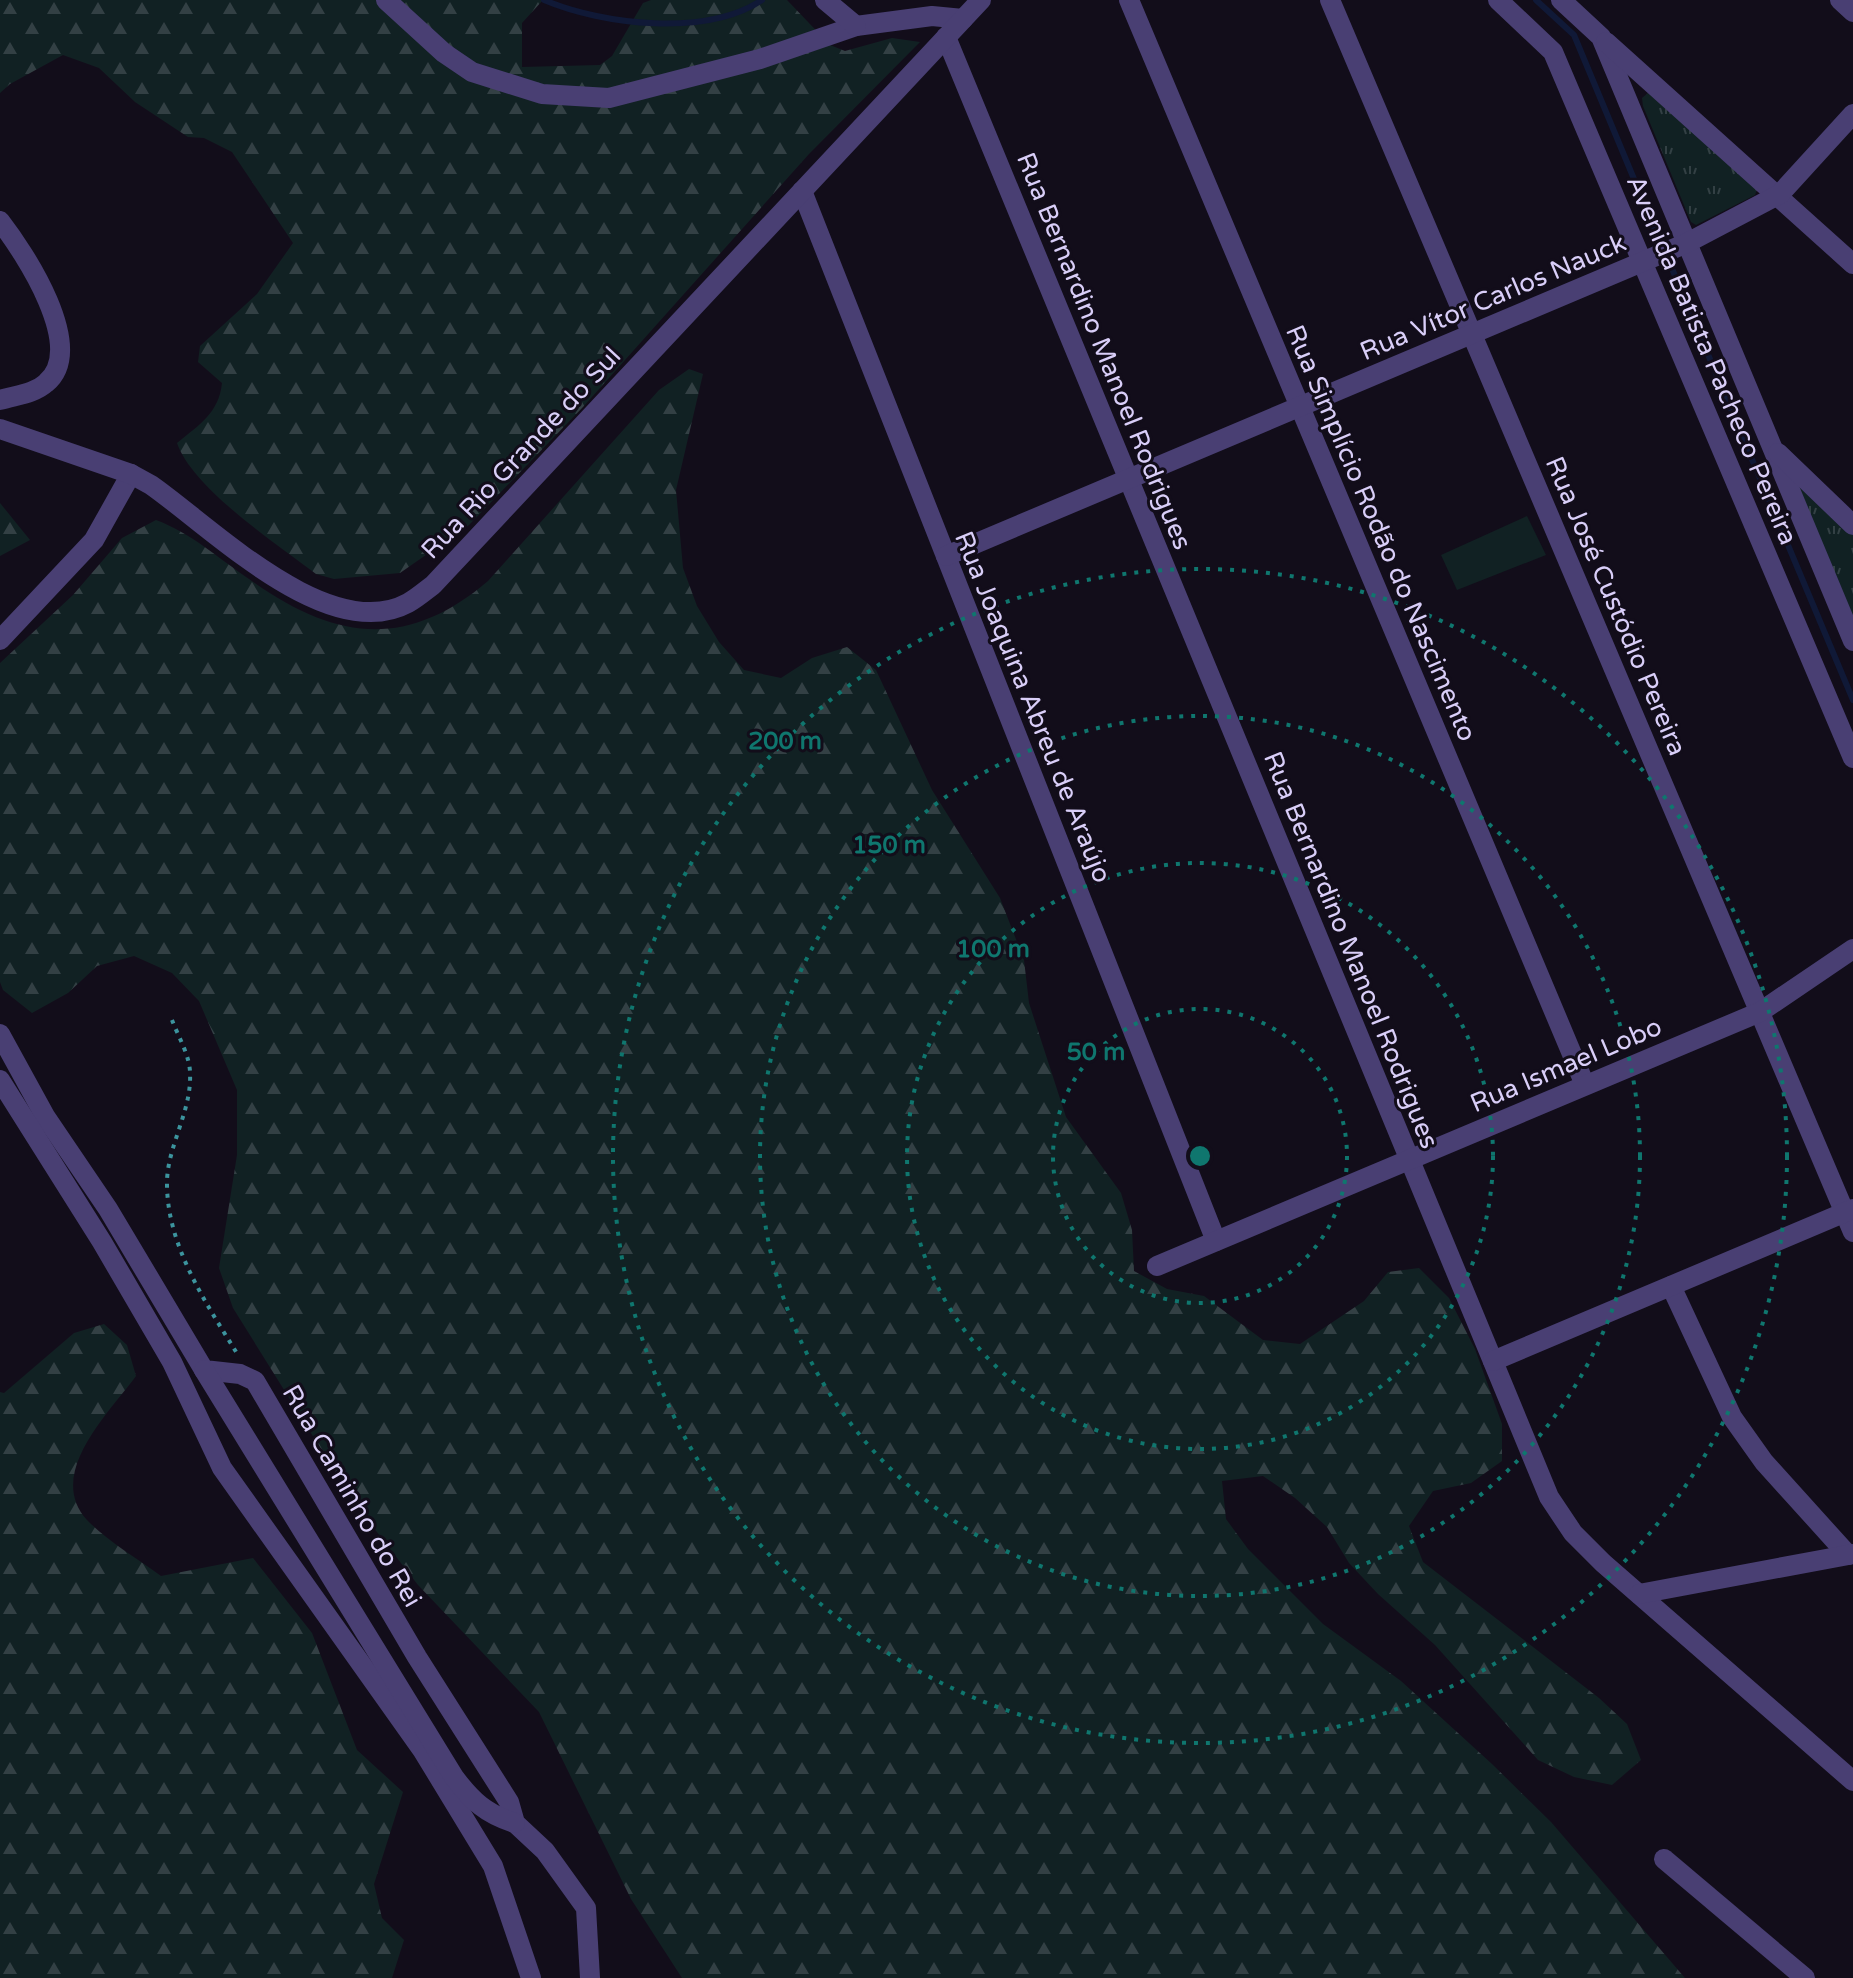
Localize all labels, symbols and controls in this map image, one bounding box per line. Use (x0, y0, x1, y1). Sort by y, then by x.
street label: Rua Bernardino Manoel Rodrigues (1010, 148, 1198, 554)
street label: Avenida Batista Pacheco Pereira (1620, 171, 1804, 549)
street label: Rua Vítor Carlos Nauck (1355, 227, 1631, 367)
street label: Rua Simplício Rodão do Nascimento (1279, 320, 1483, 746)
street label: Rua Rio Grande do Sul (415, 341, 627, 565)
street label: Rua José Custódio Pereira (1539, 452, 1693, 760)
street label: Rua Joaquina Abreu de Araújo (948, 527, 1118, 887)
text: 200 m (748, 727, 822, 756)
street label: Rua Bernardino Manoel Rodrigues (1257, 747, 1445, 1153)
text: 150 m (852, 831, 926, 860)
text: 100 m (956, 935, 1030, 964)
street label: Rua Ismael Lobo (1466, 1011, 1666, 1119)
text: 50 m (1067, 1038, 1125, 1067)
centre of rings (1186, 1142, 1214, 1170)
street label: Rua Caminho do Rei (276, 1379, 428, 1613)

